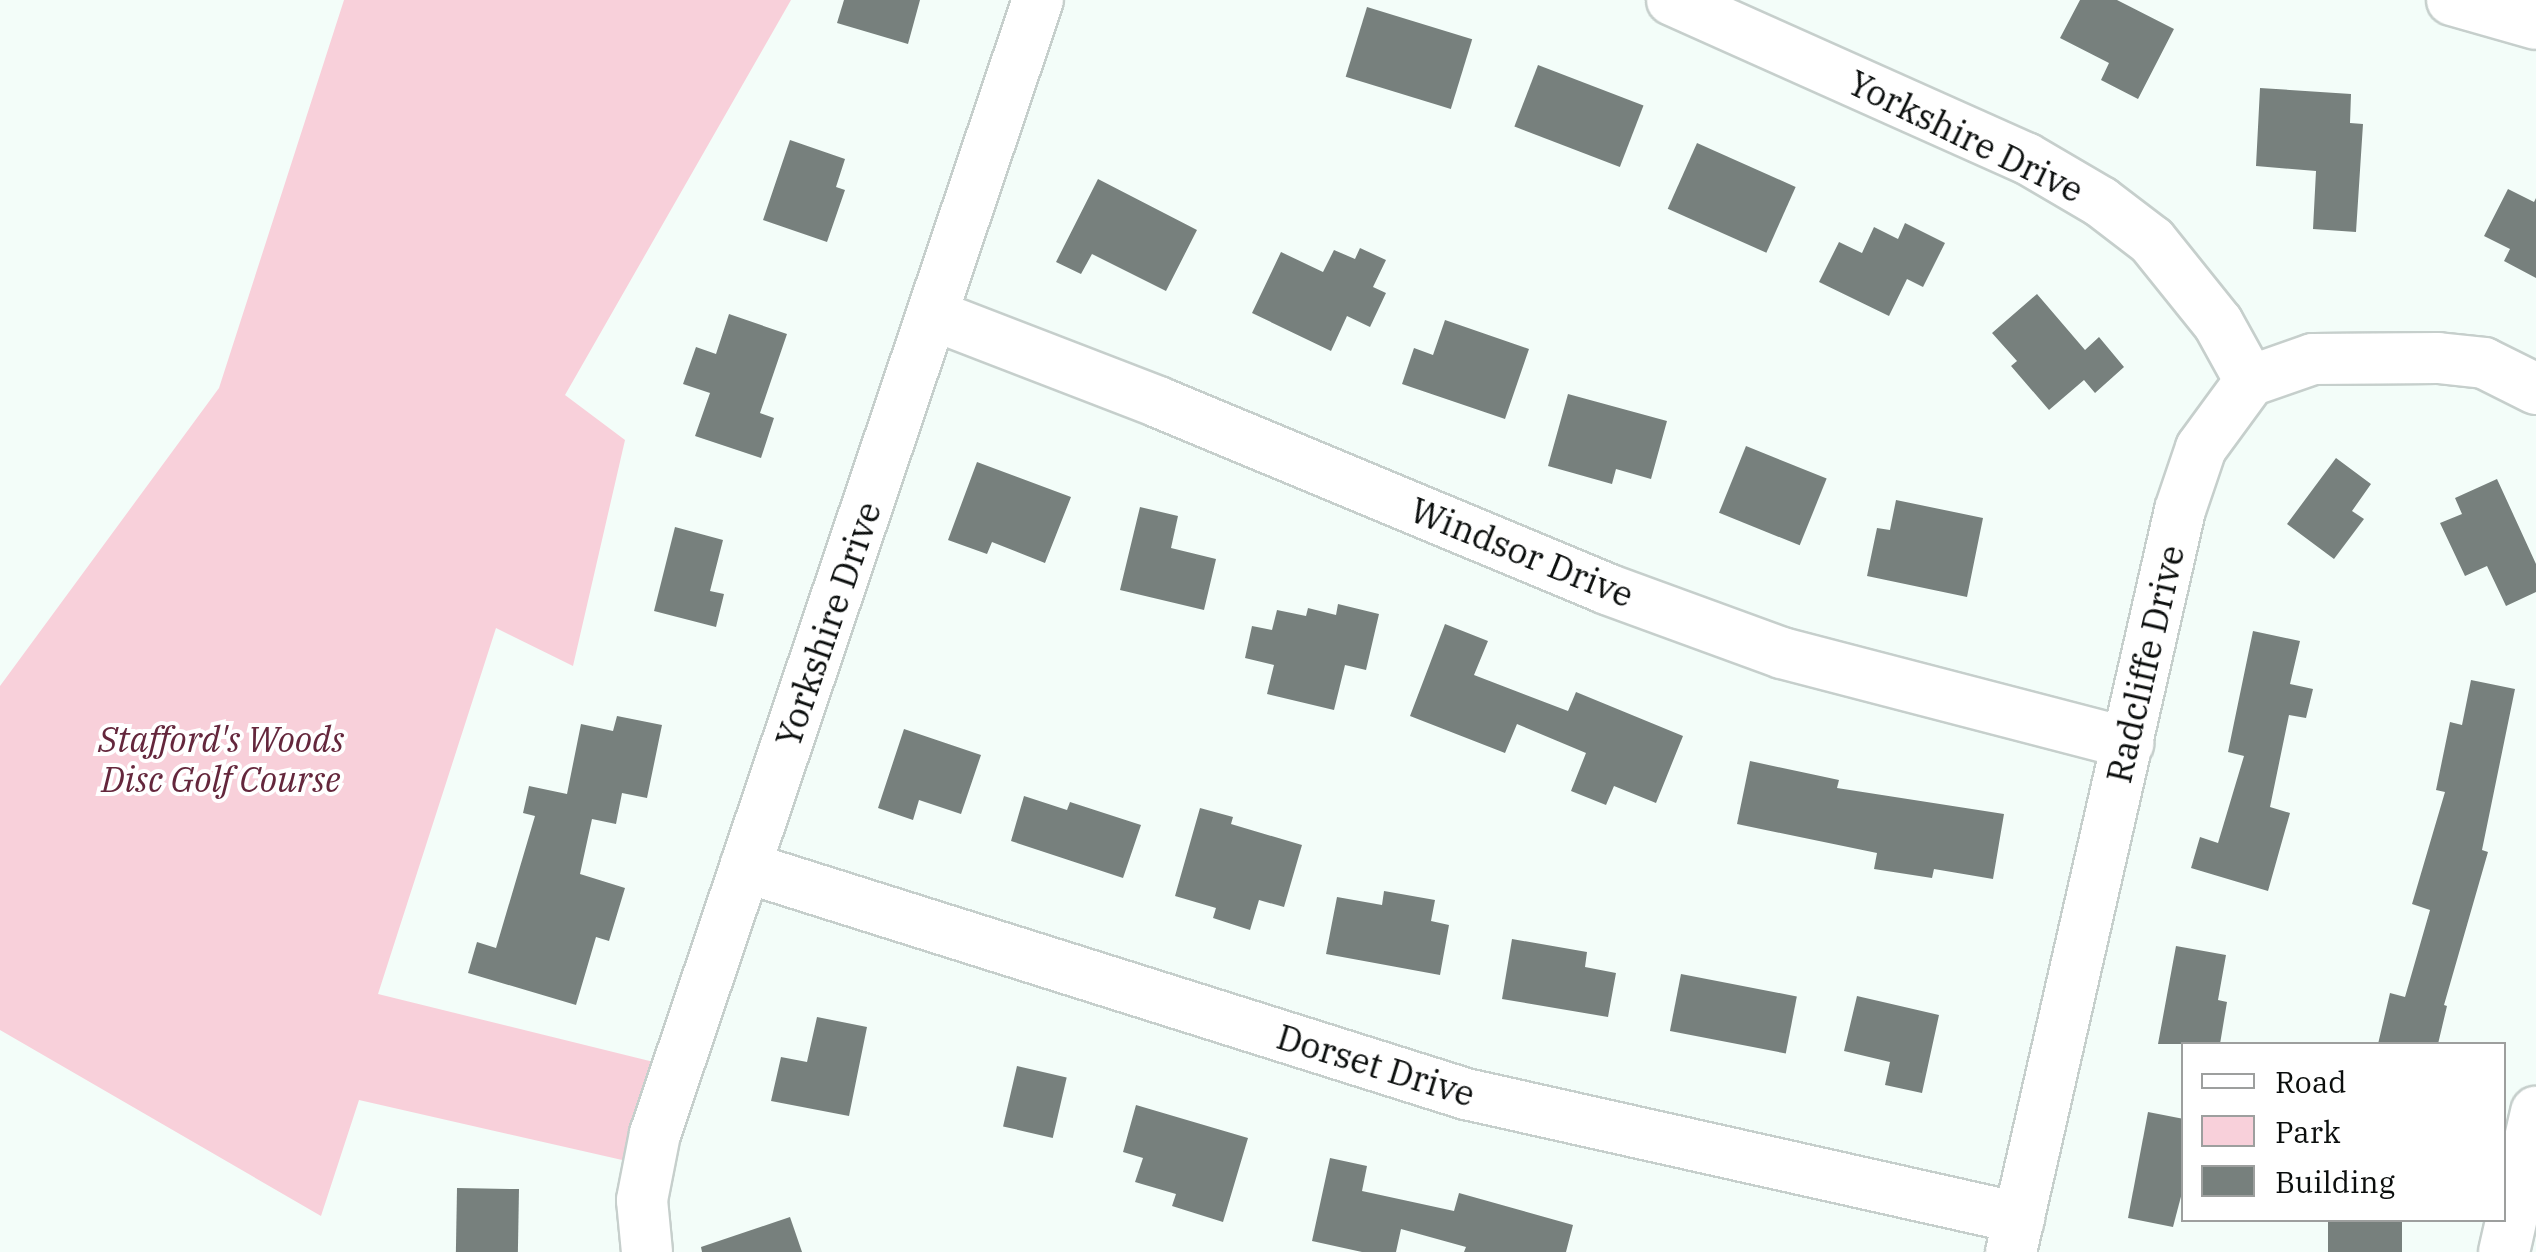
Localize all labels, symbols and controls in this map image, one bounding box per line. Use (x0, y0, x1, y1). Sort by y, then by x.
street label: Yorkshire Drive (1842, 61, 2090, 211)
street label: Windsor Drive (1404, 488, 1640, 616)
street label: Yorkshire Drive (766, 496, 890, 752)
street label: Radcliffe Drive (2097, 541, 2193, 787)
park label: Stafford's Woods Disc Golf Course (98, 718, 344, 800)
street label: Dorset Drive (1272, 1015, 1480, 1115)
legend (2181, 1042, 2506, 1222)
text: Road (2275, 1062, 2347, 1101)
text: Park (2275, 1112, 2341, 1151)
text: Building (2275, 1162, 2395, 1201)

